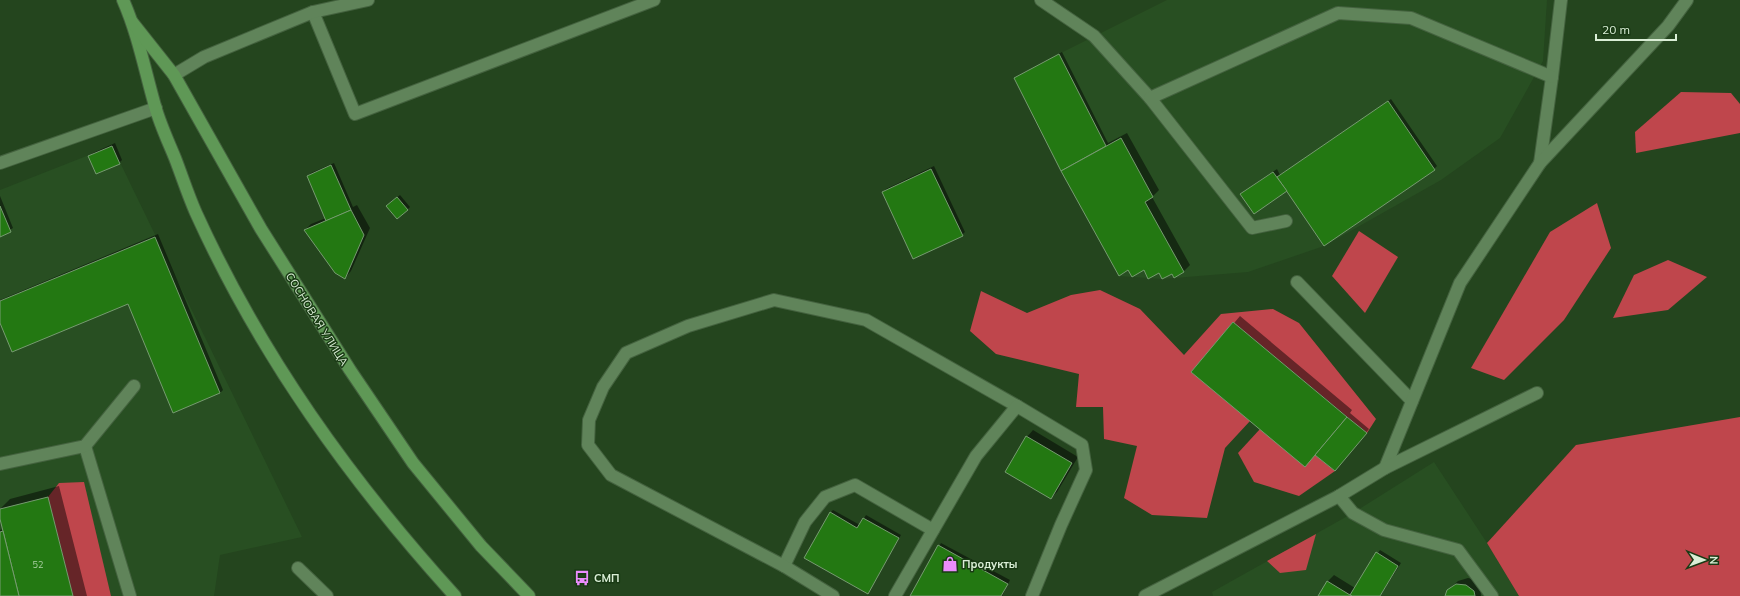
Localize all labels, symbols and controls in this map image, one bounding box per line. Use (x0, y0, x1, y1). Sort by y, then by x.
scale bar (1596, 16, 1676, 42)
text: 20 m (1602, 22, 1630, 37)
street label: СОСНОВАЯ УЛИЦА (283, 270, 351, 368)
north arrow (1684, 540, 1724, 580)
shop icon: Продукты (941, 555, 959, 573)
text: N (1707, 556, 1721, 564)
place label: Продукты (962, 557, 1018, 571)
house number: 52 (33, 559, 43, 570)
bus stop icon: СМП (573, 569, 591, 587)
place label: СМП (594, 571, 620, 585)

